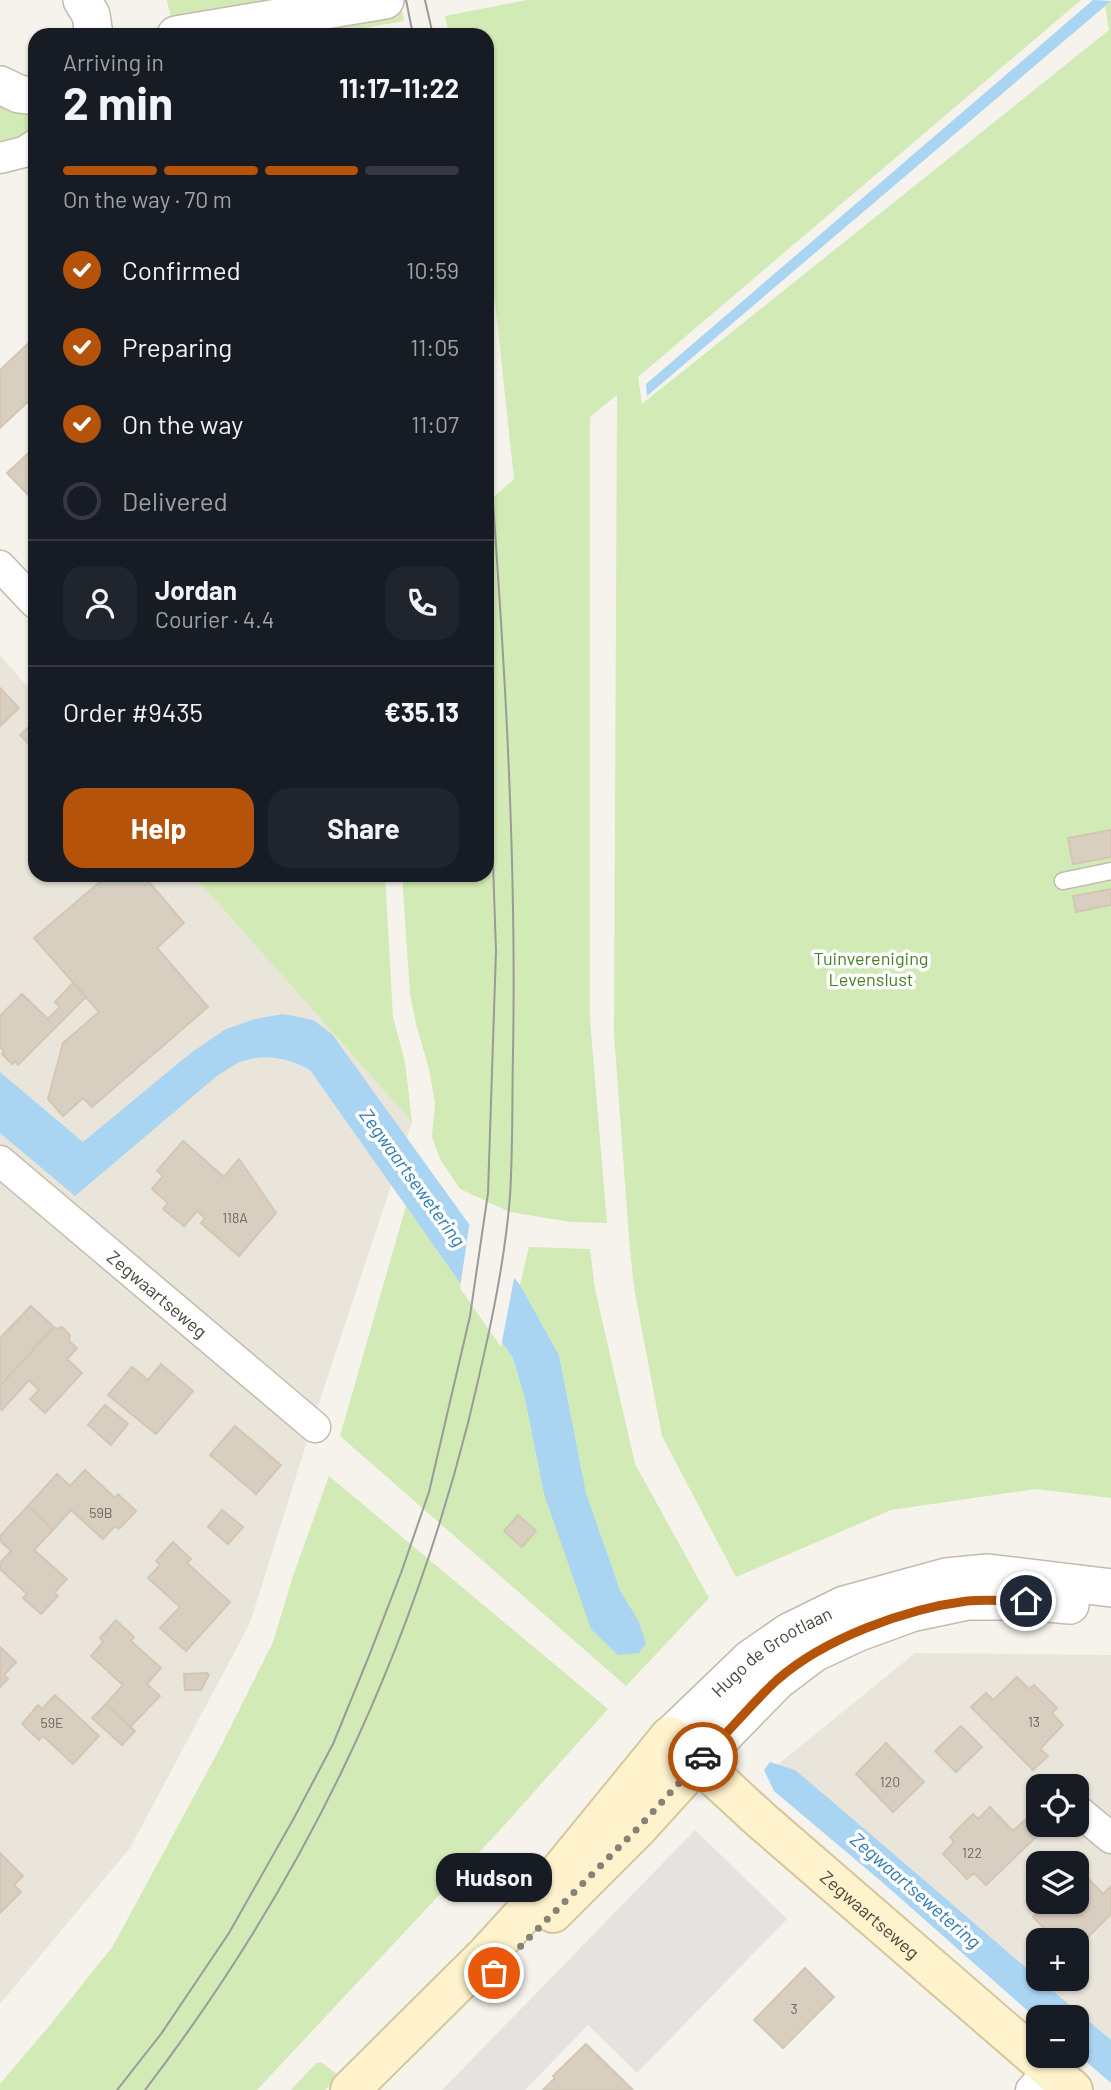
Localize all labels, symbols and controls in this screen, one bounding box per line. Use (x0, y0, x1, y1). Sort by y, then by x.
text: Arriving in (63, 48, 164, 76)
text: 11:17–11:22 (339, 72, 459, 103)
text: 2 min (63, 74, 173, 129)
text: On the way · 70 m (63, 185, 232, 213)
icon: check (63, 251, 101, 289)
text: Confirmed (122, 254, 241, 285)
text: 10:59 (406, 256, 459, 284)
icon: check (63, 328, 101, 366)
text: Preparing (122, 331, 232, 362)
text: 11:05 (410, 333, 459, 361)
icon: check (63, 405, 101, 443)
text: On the way (122, 408, 243, 439)
text: 11:07 (411, 410, 459, 438)
text: Delivered (122, 485, 228, 516)
button: person (63, 566, 137, 640)
button: phone (385, 566, 459, 640)
text: Jordan (155, 574, 237, 605)
text: Courier · 4.4 (155, 605, 274, 633)
text: Order #9435 (63, 696, 203, 727)
text: €35.13 (384, 696, 459, 727)
button: Help (63, 788, 254, 868)
button: Share (268, 788, 459, 868)
park label: Tuinvereniging Levenslust (814, 947, 928, 990)
water label: Zegwaartsewetering (355, 1103, 471, 1251)
house number: 118A (222, 1209, 248, 1226)
street label: Zegwaartseweg (103, 1246, 212, 1342)
house number: 59B (89, 1504, 113, 1521)
pin (996, 1571, 1056, 1631)
icon: home (1007, 1582, 1045, 1620)
street label: Hugo de Grootlaan (707, 1602, 835, 1701)
house number: 13 (1028, 1713, 1040, 1730)
house number: 59E (41, 1714, 63, 1731)
courier (668, 1722, 738, 1792)
icon: car (684, 1738, 722, 1776)
house number: 120 (880, 1773, 900, 1790)
map controls (1026, 1774, 1089, 2068)
button: locate (1026, 1774, 1089, 1837)
water label: Zegwaartsewetering (846, 1827, 986, 1953)
house number: 122 (962, 1844, 982, 1861)
button: layers (1026, 1851, 1089, 1914)
callout: Hudson (436, 1854, 552, 1903)
text: Hudson (456, 1863, 532, 1891)
street label: Zegwaartseweg (816, 1866, 924, 1963)
button: + (1026, 1928, 1089, 1991)
pin (464, 1943, 524, 2003)
icon: bag (475, 1954, 513, 1992)
house number: 3 (790, 2000, 798, 2017)
button: − (1026, 2005, 1089, 2068)

